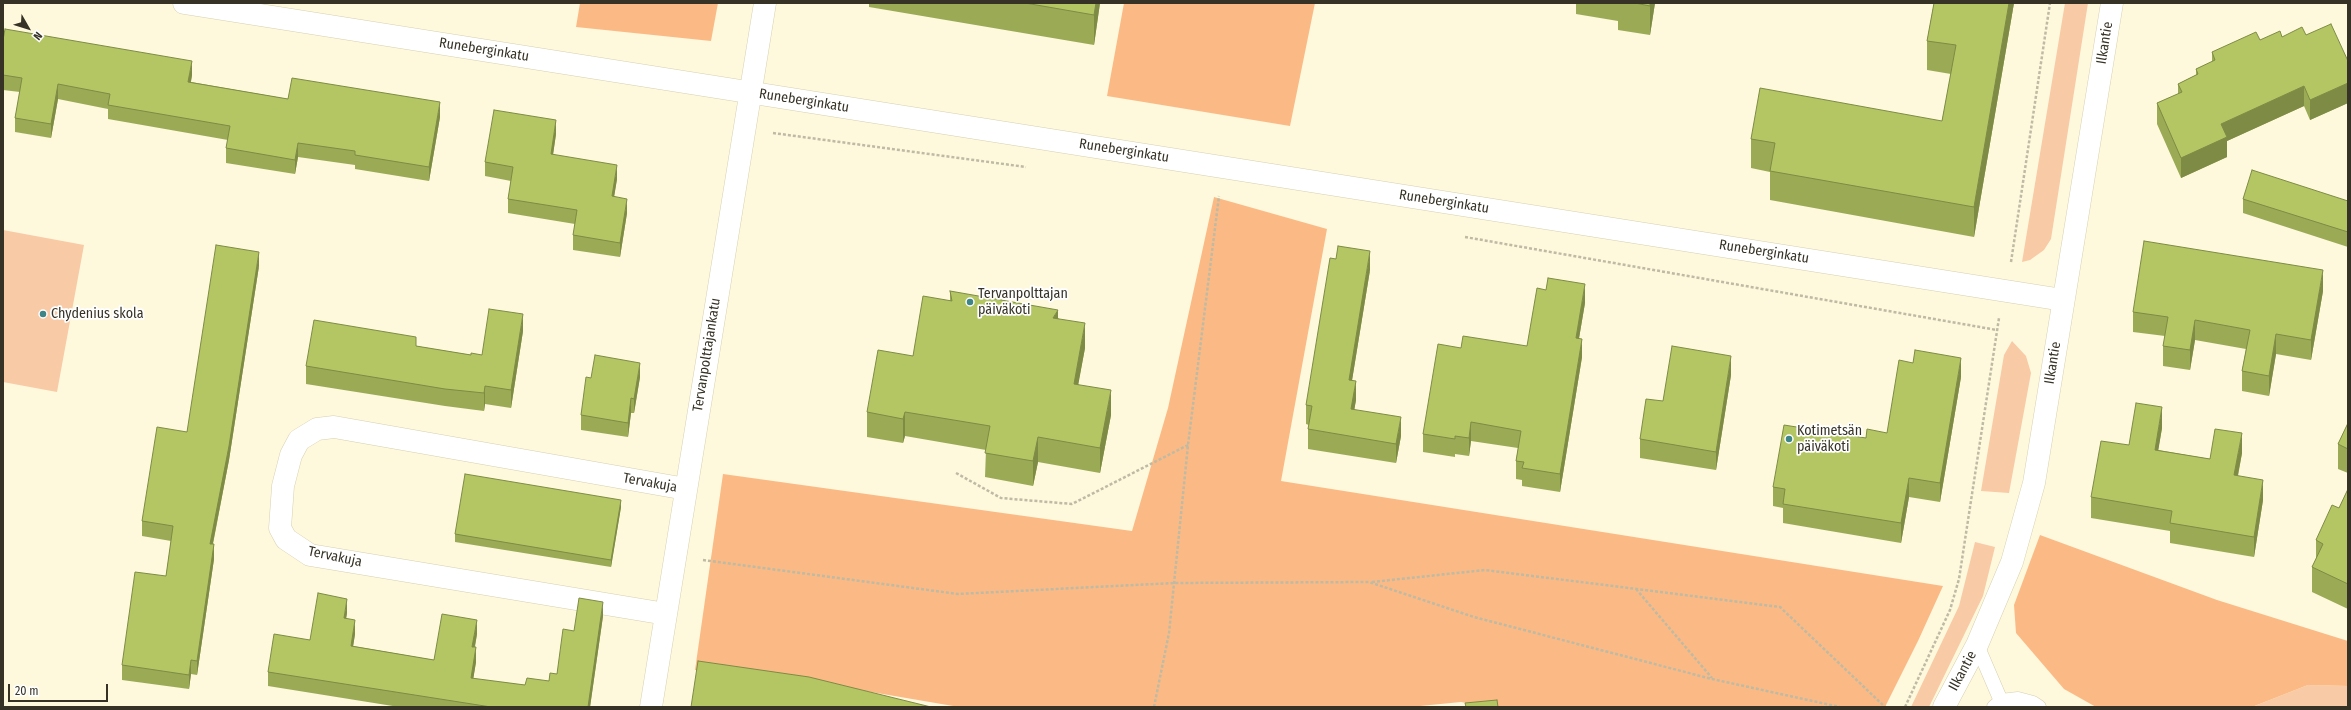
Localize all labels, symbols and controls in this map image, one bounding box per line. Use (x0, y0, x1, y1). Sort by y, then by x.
north arrow (8, 8, 48, 48)
street label: Ilkantie (2093, 20, 2117, 66)
text: N (31, 29, 45, 43)
street label: Runeberginkatu (438, 35, 530, 65)
street label: Runeberginkatu (758, 86, 850, 116)
street label: Runeberginkatu (1078, 136, 1170, 166)
street label: Runeberginkatu (1398, 187, 1490, 217)
street label: Runeberginkatu (1718, 237, 1810, 267)
place label: Tervanpolttajan päiväkoti (978, 286, 1068, 318)
street label: Tervanpolttajankatu (690, 297, 724, 413)
marker: Tervanpolttajan päiväkoti (965, 297, 975, 307)
place label: Chydenius skola (51, 306, 144, 322)
marker: Chydenius skola (38, 309, 48, 319)
street label: Ilkantie (2041, 340, 2065, 386)
place label: Kotimetsän päiväkoti (1797, 423, 1862, 456)
marker: Kotimetsän päiväkoti (1784, 434, 1794, 444)
street label: Tervakuja (622, 470, 678, 496)
street label: Tervakuja (307, 543, 363, 571)
street label: Ilkantie (1946, 648, 1980, 694)
scale bar (10, 676, 110, 702)
text: 20 m (15, 684, 39, 698)

